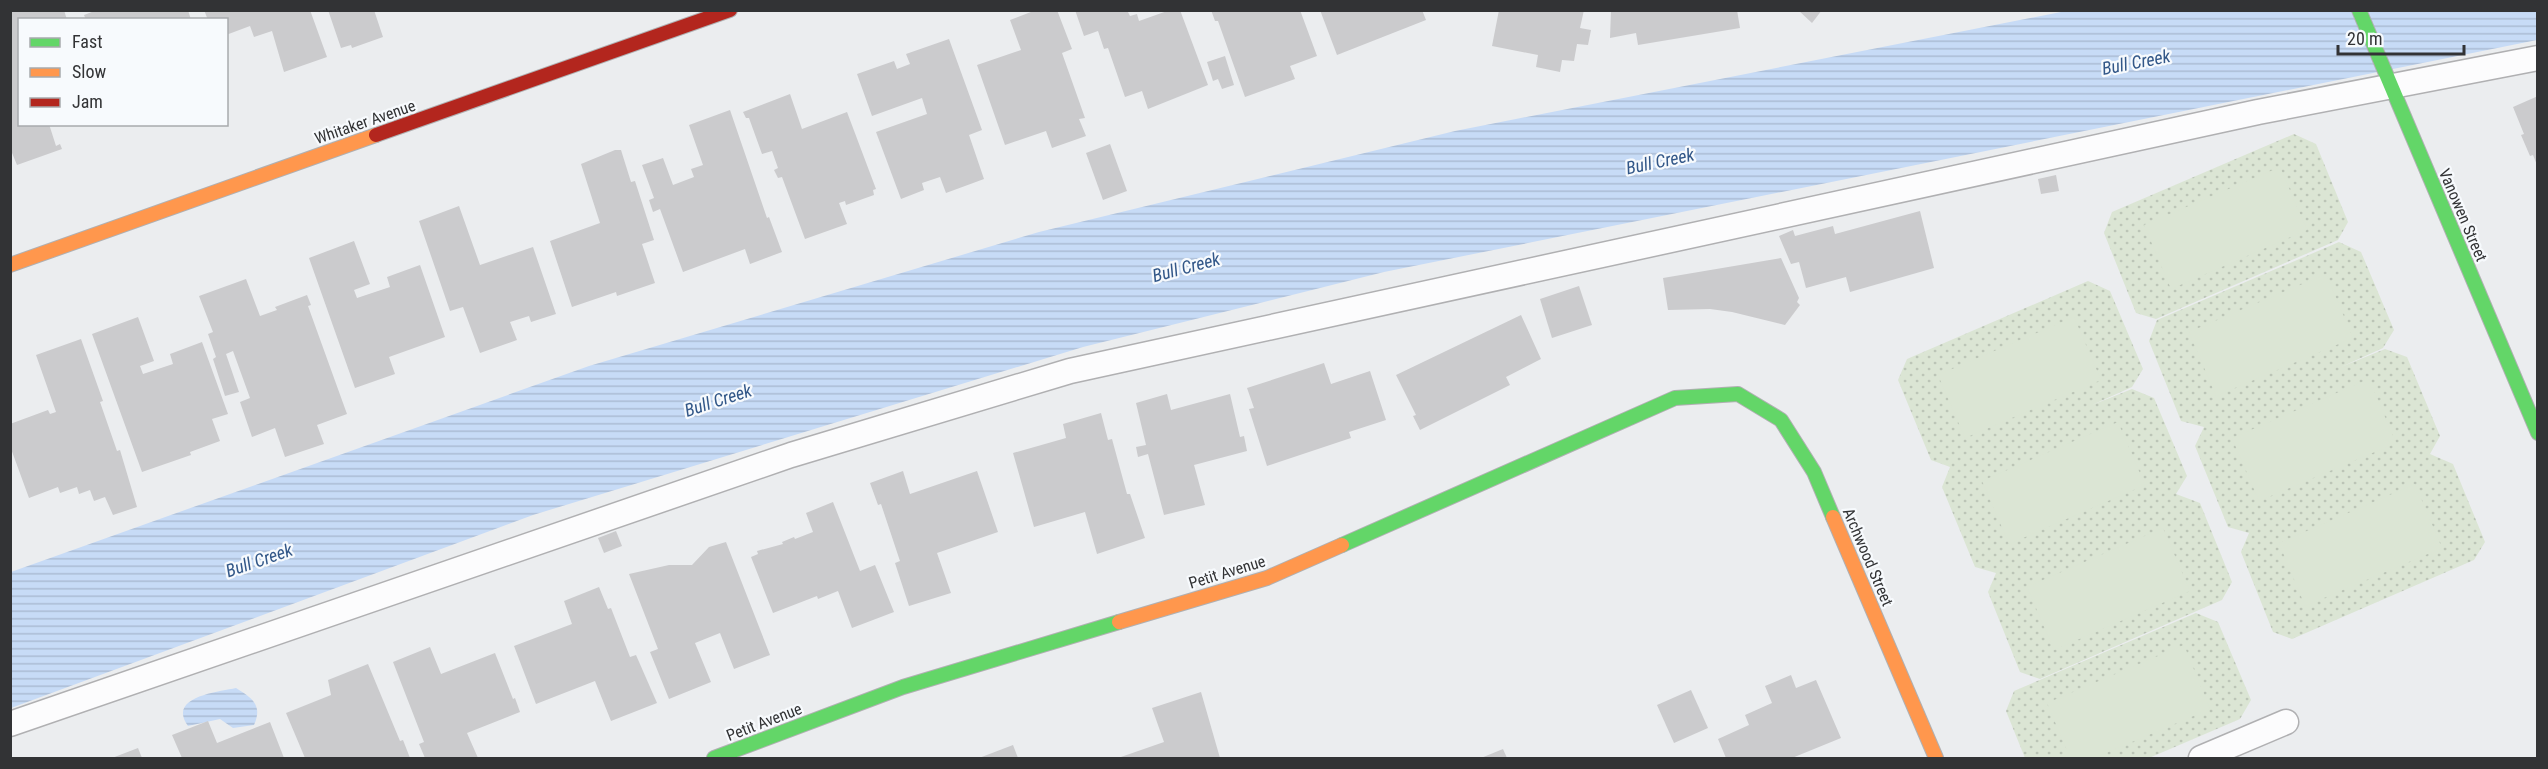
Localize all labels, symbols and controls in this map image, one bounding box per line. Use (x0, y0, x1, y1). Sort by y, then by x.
legend (18, 18, 228, 126)
scale bar (2338, 18, 2464, 56)
text: 20 m (2347, 28, 2382, 49)
text: Fast (72, 31, 103, 52)
water label: Bull Creek (2100, 45, 2173, 79)
text: Slow (72, 61, 107, 82)
text: Jam (72, 91, 103, 112)
street label: Whitaker Avenue (312, 96, 418, 148)
water label: Bull Creek (1624, 143, 1697, 178)
street label: Vanowen Street (2435, 166, 2491, 264)
water label: Bull Creek (1150, 248, 1223, 286)
water label: Bull Creek (682, 379, 755, 421)
street label: Archwood Street (1839, 505, 1897, 609)
water label: Bull Creek (223, 538, 296, 581)
street label: Petit Avenue (1186, 551, 1268, 593)
street label: Petit Avenue (724, 699, 804, 745)

